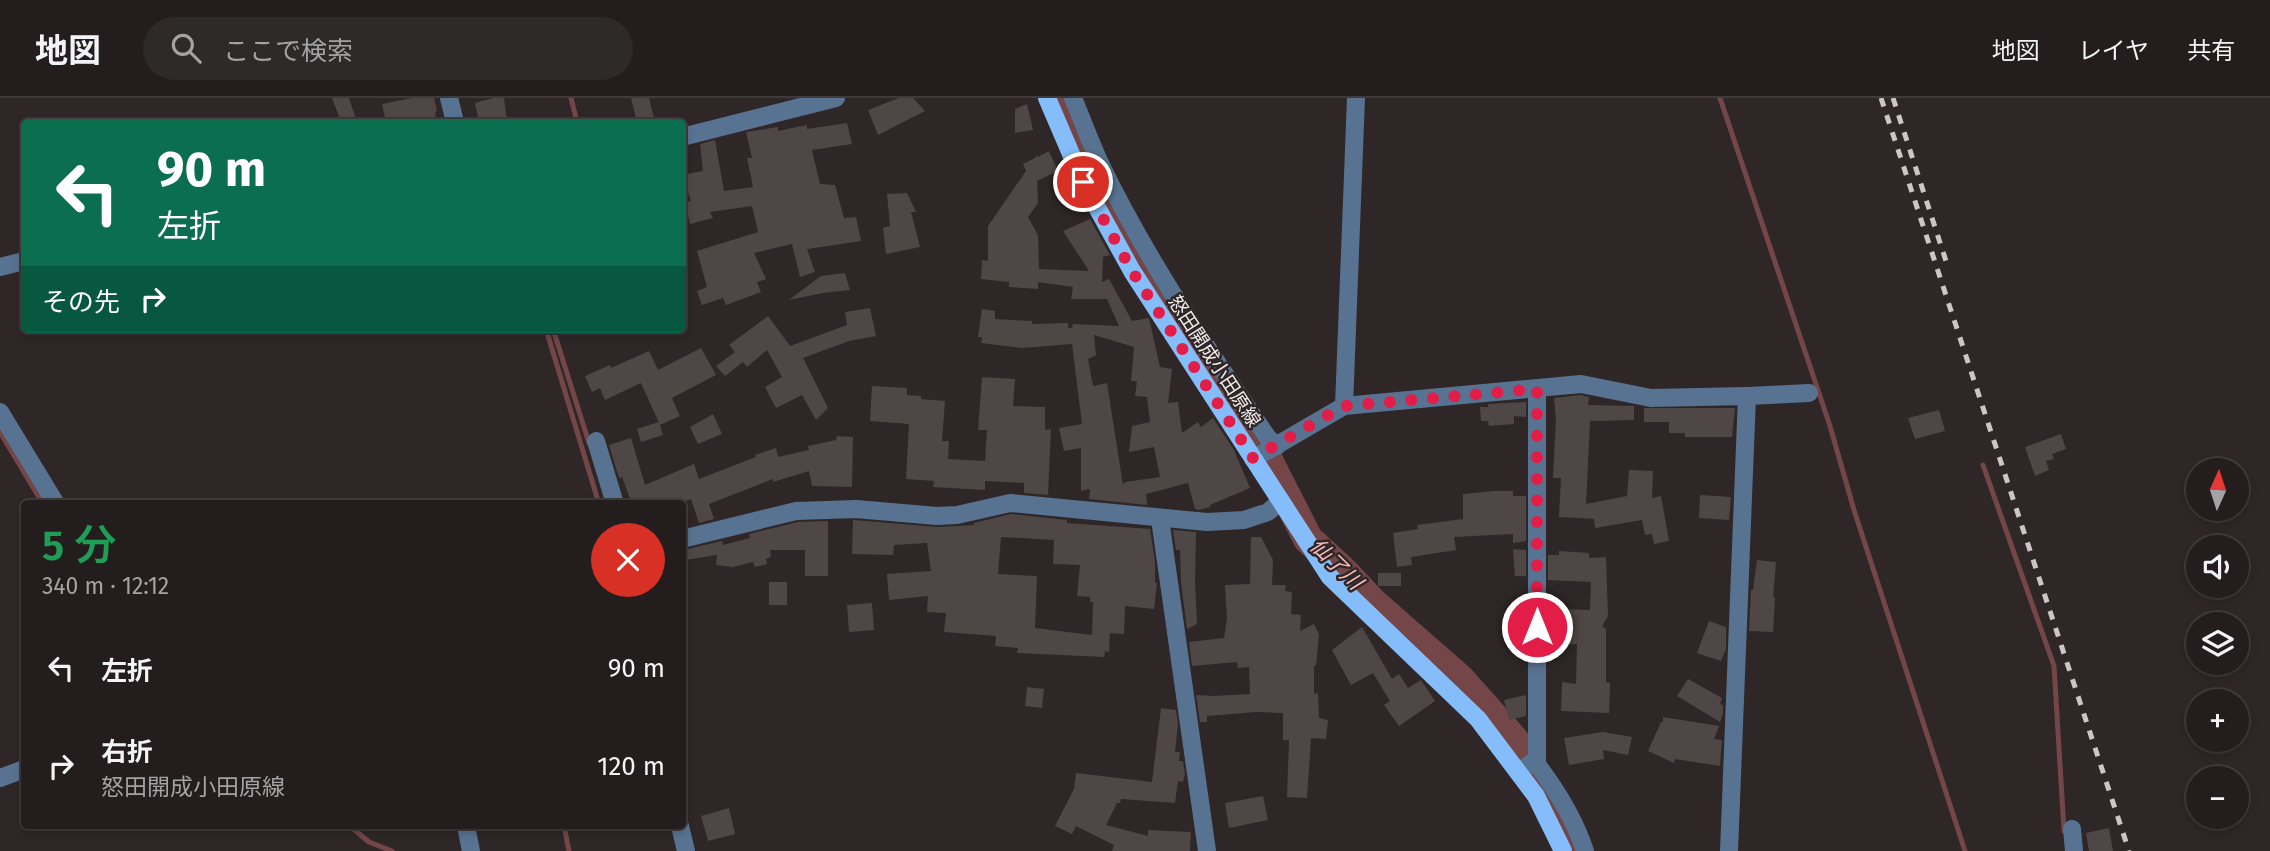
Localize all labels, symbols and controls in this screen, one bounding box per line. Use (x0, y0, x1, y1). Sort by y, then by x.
search box (143, 17, 633, 80)
icon: search (167, 29, 205, 67)
text: 地図 (35, 31, 101, 71)
text: ここで検索 (223, 36, 353, 67)
text: 地図 (1992, 37, 2040, 65)
text: レイヤ (2078, 37, 2149, 65)
text: 共有 (2187, 37, 2235, 65)
text: 90 m (157, 140, 266, 199)
icon: left (42, 147, 133, 238)
pin (1053, 152, 1113, 212)
icon: arrive (1064, 163, 1102, 201)
text: 左折 (157, 207, 221, 245)
icon: right (134, 280, 172, 318)
text: その先 (42, 287, 120, 318)
street label: 怒田開成小田原線 (1164, 291, 1266, 431)
north arrow (2186, 458, 2249, 522)
map controls (2186, 458, 2249, 829)
text: 5 分 (42, 521, 116, 571)
button: close (591, 523, 665, 597)
water label: 仙了川 (1304, 533, 1369, 597)
button: sound (2186, 535, 2249, 598)
text: 340 m · 12:12 (42, 572, 169, 600)
position arrow (1500, 590, 1574, 664)
button: layers (2186, 612, 2249, 675)
icon: left (42, 649, 80, 687)
text: 90 m (608, 653, 665, 684)
text: 左折 (101, 656, 153, 687)
button: + (2186, 689, 2249, 752)
text: 右折 (101, 737, 153, 768)
icon: right (42, 747, 80, 785)
text: 120 m (597, 751, 665, 782)
button: − (2186, 766, 2249, 829)
text: 怒田開成小田原線 (101, 773, 285, 801)

